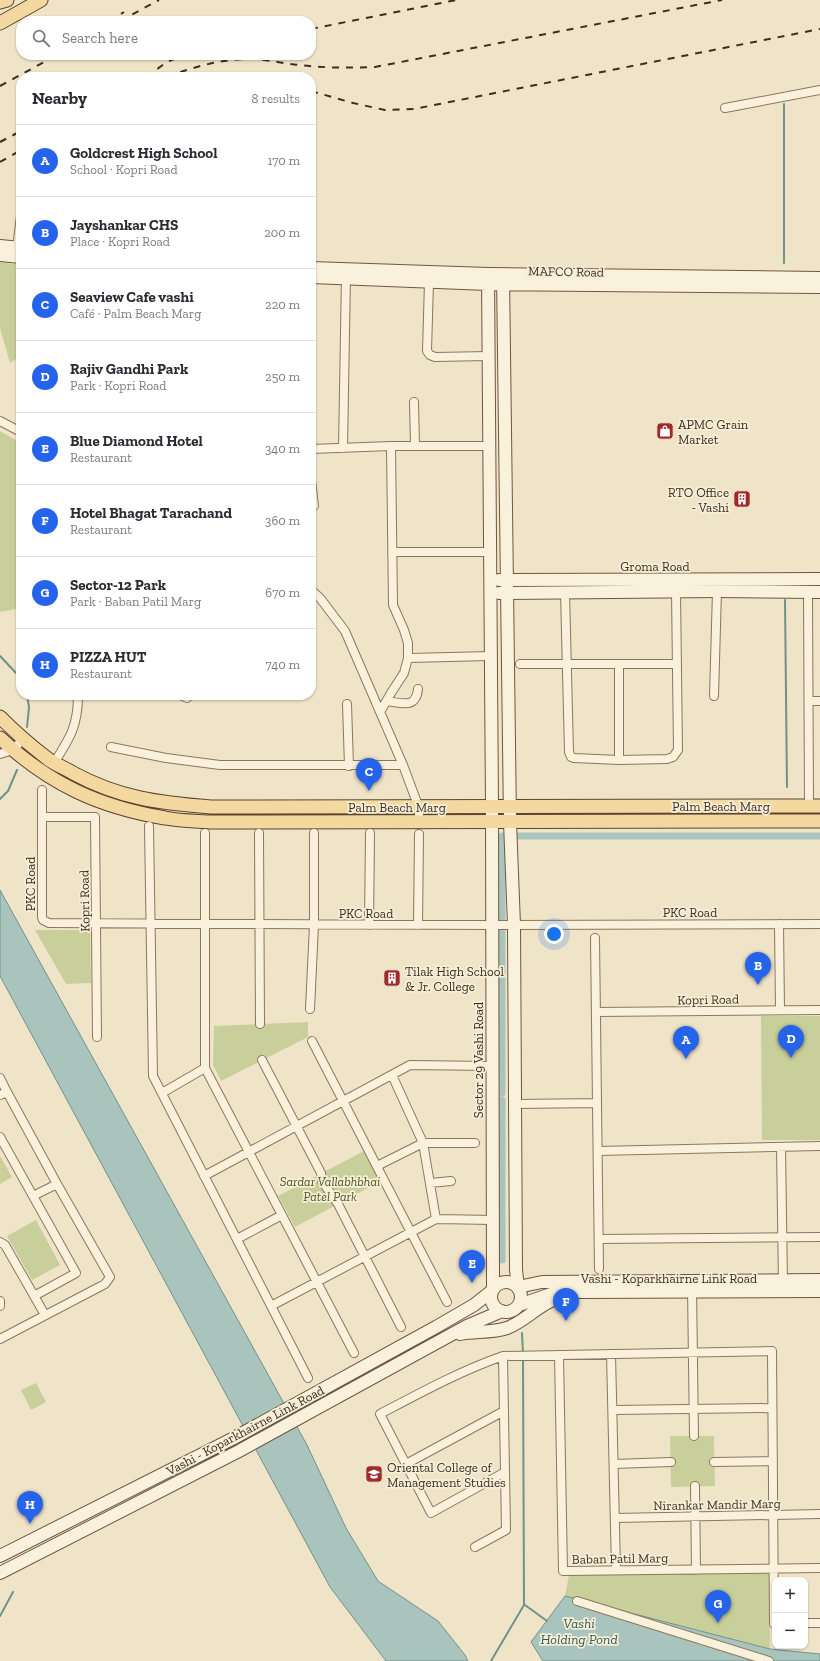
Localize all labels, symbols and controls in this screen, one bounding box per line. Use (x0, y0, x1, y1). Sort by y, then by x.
search box (16, 16, 316, 60)
icon: search (30, 27, 52, 49)
text: Search here (62, 29, 138, 47)
text: Nearby (32, 88, 87, 108)
text: 8 results (252, 91, 300, 106)
text: Goldcrest High School (70, 144, 217, 162)
text: A (41, 153, 49, 168)
text: 170 m (267, 153, 300, 168)
text: School · Kopri Road (70, 162, 178, 177)
text: Jayshankar CHS (70, 216, 178, 234)
text: B (41, 225, 49, 240)
text: 200 m (264, 225, 300, 240)
text: Place · Kopri Road (70, 234, 170, 249)
street label: MAFCO Road (528, 263, 604, 280)
text: Seaview Cafe vashi (70, 288, 194, 306)
text: C (41, 297, 49, 312)
text: 220 m (265, 297, 300, 312)
text: Café · Palm Beach Marg (70, 306, 201, 321)
text: Rajiv Gandhi Park (70, 360, 188, 378)
text: D (40, 369, 50, 384)
text: 250 m (265, 369, 300, 384)
text: Park · Kopri Road (70, 378, 166, 393)
place label: APMC Grain Market (678, 417, 749, 447)
shop icon: APMC Grain Market (655, 421, 675, 441)
text: Blue Diamond Hotel (70, 432, 203, 450)
text: E (41, 441, 49, 456)
text: 340 m (265, 441, 300, 456)
text: Restaurant (70, 450, 132, 465)
place label: RTO Office - Vashi (668, 485, 729, 515)
building icon: RTO Office - Vashi (732, 489, 752, 509)
text: Hotel Bhagat Tarachand (70, 504, 232, 522)
text: F (41, 513, 49, 528)
text: 360 m (265, 513, 300, 528)
text: Restaurant (70, 522, 132, 537)
street label: Groma Road (620, 559, 690, 574)
text: Sector-12 Park (70, 576, 166, 594)
text: G (41, 585, 49, 600)
text: 670 m (265, 585, 300, 600)
text: Park · Baban Patil Marg (70, 594, 201, 609)
text: PIZZA HUT (70, 648, 146, 666)
text: H (40, 657, 50, 672)
text: 740 m (266, 657, 300, 672)
text: Restaurant (70, 666, 132, 681)
pin: C (356, 758, 382, 791)
street label: Palm Beach Marg (672, 799, 770, 814)
street label: Palm Beach Marg (348, 800, 446, 815)
street label: PKC Road (23, 857, 38, 911)
street label: Kopri Road (76, 870, 93, 932)
street label: PKC Road (663, 905, 717, 920)
street label: PKC Road (339, 906, 393, 921)
your location (544, 924, 564, 944)
pin: B (745, 952, 771, 985)
place label: Tilak High School & Jr. College (405, 964, 504, 994)
building icon: Tilak High School & Jr. College (382, 968, 402, 988)
street label: Kopri Road (677, 991, 739, 1008)
street label: Sector 29 Vashi Road (471, 1002, 486, 1118)
pin: D (778, 1025, 804, 1058)
pin: A (673, 1026, 699, 1059)
park label: Sardar Vallabhbhai Patel Park (280, 1174, 380, 1204)
pin: E (459, 1250, 485, 1283)
street label: Vashi - Koparkhairne Link Road (580, 1271, 757, 1286)
pin: F (553, 1288, 579, 1321)
street label: Vashi - Koparkhairne Link Road (163, 1382, 327, 1479)
place label: Oriental College of Management Studies (387, 1460, 506, 1490)
school or university icon: Oriental College of Management Studies (364, 1464, 384, 1484)
pin: H (17, 1491, 43, 1524)
street label: Nirankar Mandir Marg (653, 1496, 781, 1513)
street label: Baban Patil Marg (572, 1550, 668, 1567)
map controls (772, 1577, 808, 1649)
button: + (772, 1577, 808, 1613)
pin: G (705, 1590, 731, 1623)
button: − (772, 1613, 808, 1649)
water label: Vashi Holding Pond (540, 1615, 618, 1648)

